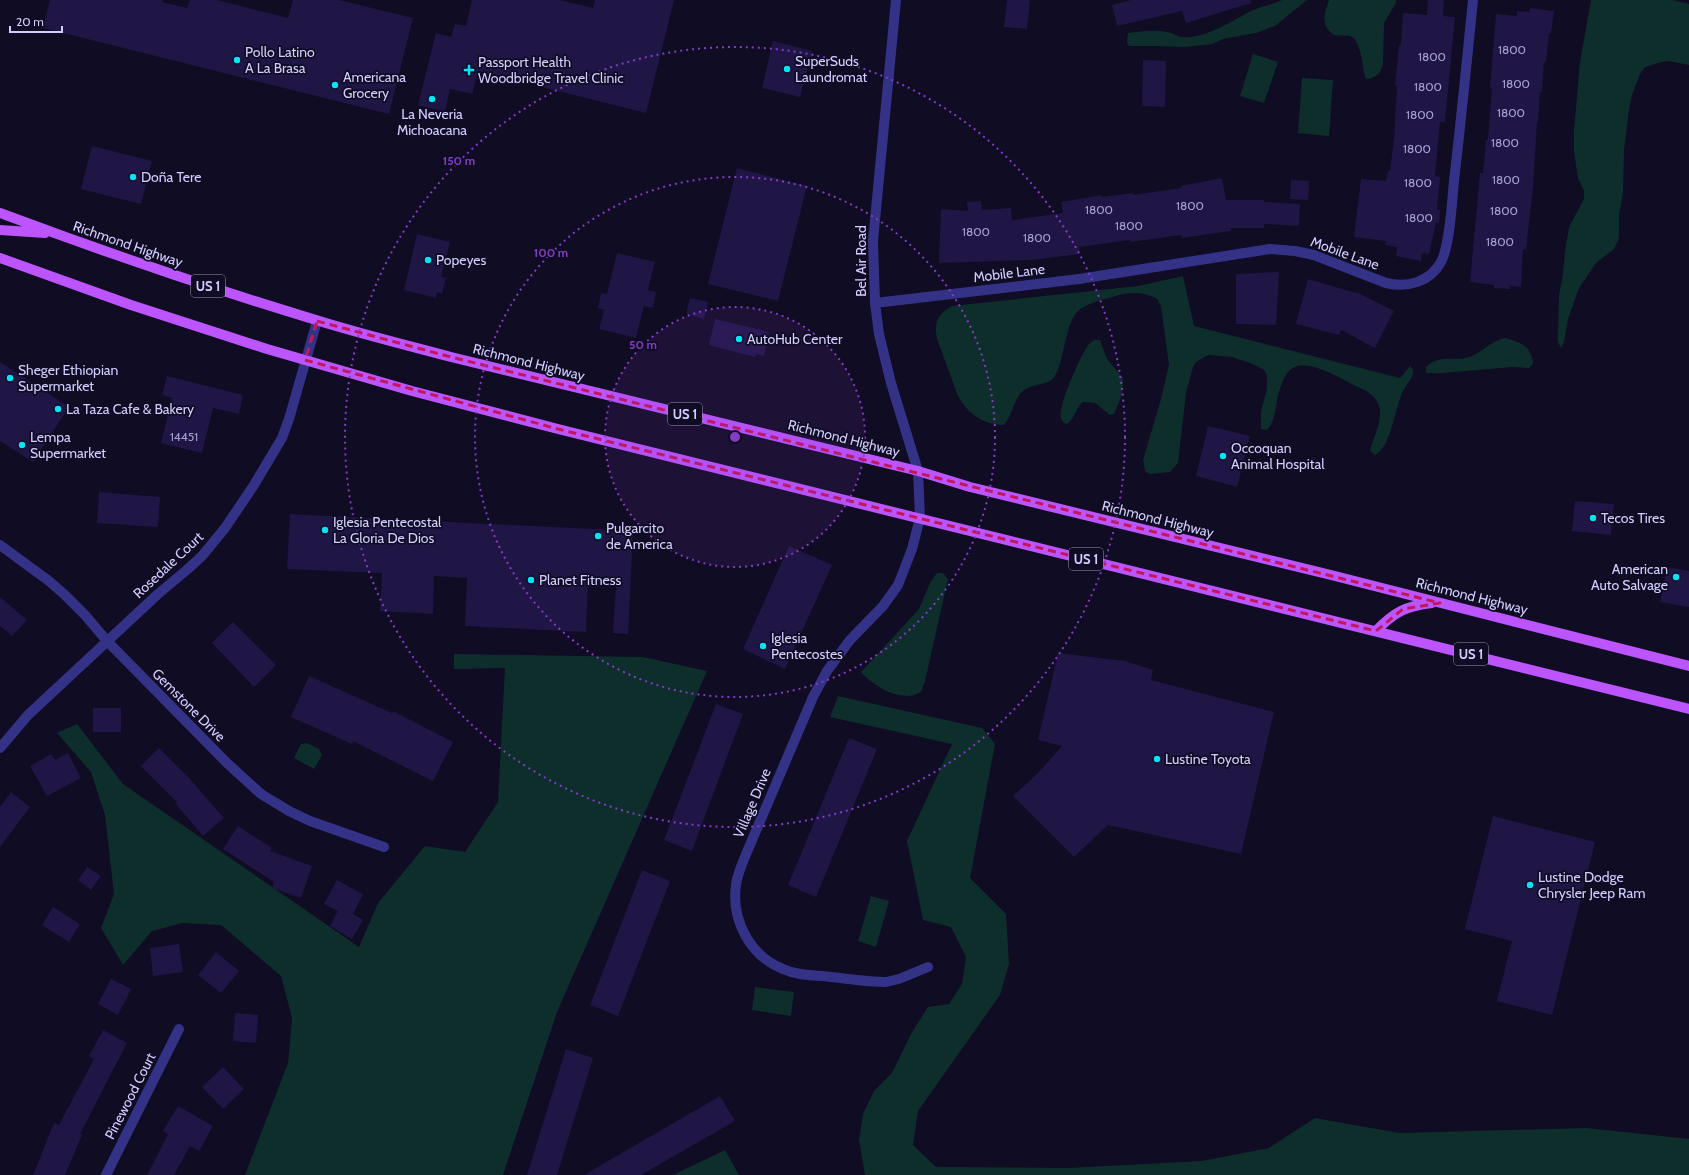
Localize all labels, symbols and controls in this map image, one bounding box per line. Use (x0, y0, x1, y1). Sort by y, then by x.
scale bar (10, 8, 62, 34)
text: 20 m (16, 14, 44, 29)
house number: 1800 (1498, 42, 1526, 57)
place label: Pollo Latino A La Brasa (245, 43, 315, 77)
house number: 1800 (1418, 49, 1446, 64)
place label: SuperSuds Laundromat (795, 52, 867, 86)
place label: Passport Health Woodbridge Travel Clinic (478, 53, 624, 87)
marker: Pollo Latino A La Brasa (232, 55, 242, 65)
marker: Passport Health Woodbridge Travel Clinic (463, 64, 475, 76)
marker: SuperSuds Laundromat (782, 64, 792, 74)
place label: Americana Grocery (343, 68, 406, 102)
house number: 1800 (1502, 76, 1530, 91)
house number: 1800 (1414, 79, 1442, 94)
marker: Americana Grocery (330, 80, 340, 90)
marker: La Neveria Michoacana (427, 94, 437, 104)
place label: La Neveria Michoacana (397, 105, 467, 139)
house number: 1800 (1497, 105, 1525, 120)
house number: 1800 (1406, 107, 1434, 122)
house number: 1800 (1491, 135, 1519, 150)
house number: 1800 (1403, 141, 1431, 156)
text: 150 m (443, 153, 475, 168)
place label: Doña Tere (141, 168, 201, 186)
marker: Doña Tere (128, 172, 138, 182)
house number: 1800 (1492, 172, 1520, 187)
house number: 1800 (1404, 175, 1432, 190)
house number: 1800 (1176, 198, 1204, 213)
house number: 1800 (1085, 202, 1113, 217)
house number: 1800 (1490, 203, 1518, 218)
house number: 1800 (1405, 210, 1433, 225)
street label: Richmond Highway (71, 217, 185, 271)
house number: 1800 (1115, 218, 1143, 233)
house number: 1800 (962, 224, 990, 239)
street label: Bel Air Road (852, 225, 870, 297)
house number: 1800 (1023, 230, 1051, 245)
street label: Mobile Lane (1308, 232, 1382, 274)
house number: 1800 (1486, 234, 1514, 249)
text: 100 m (534, 245, 568, 260)
place label: Popeyes (436, 251, 487, 269)
marker: Popeyes (423, 255, 433, 265)
street label: Mobile Lane (972, 260, 1046, 286)
road number: US 1 (191, 275, 225, 297)
place label: AutoHub Center (747, 330, 843, 348)
marker: AutoHub Center (734, 334, 744, 344)
text: 50 m (629, 337, 657, 352)
street label: Richmond Highway (471, 339, 587, 385)
place label: Sheger Ethiopian Supermarket (18, 361, 119, 395)
marker: Sheger Ethiopian Supermarket (5, 373, 15, 383)
place label: La Taza Cafe & Bakery (66, 400, 194, 418)
road number: US 1 (668, 403, 702, 425)
marker: La Taza Cafe & Bakery (53, 404, 63, 414)
street label: Richmond Highway (786, 415, 902, 461)
place label: Lempa Supermarket (30, 428, 106, 462)
house number: 14451 (170, 429, 198, 444)
centre of rings (728, 430, 742, 444)
place label: Occoquan Animal Hospital (1231, 439, 1325, 473)
marker: Lempa Supermarket (17, 440, 27, 450)
marker: Occoquan Animal Hospital (1218, 451, 1228, 461)
street label: Richmond Highway (1100, 496, 1216, 542)
place label: Tecos Tires (1601, 509, 1665, 527)
place label: Iglesia Pentecostal La Gloria De Dios (333, 513, 442, 547)
marker: Tecos Tires (1588, 513, 1598, 523)
place label: Pulgarcito de America (606, 519, 673, 553)
marker: Iglesia Pentecostal La Gloria De Dios (320, 525, 330, 535)
street label: Rosedale Court (129, 528, 207, 602)
marker: Pulgarcito de America (593, 531, 603, 541)
road number: US 1 (1069, 548, 1103, 570)
place label: American Auto Salvage (1591, 560, 1668, 594)
place label: Planet Fitness (539, 571, 622, 589)
marker: American Auto Salvage (1671, 572, 1681, 582)
street label: Richmond Highway (1414, 573, 1530, 619)
marker: Planet Fitness (526, 575, 536, 585)
place label: Iglesia Pentecostes (771, 629, 843, 663)
marker: Iglesia Pentecostes (758, 641, 768, 651)
road number: US 1 (1454, 643, 1488, 665)
street label: Gemstone Drive (149, 665, 229, 745)
place label: Lustine Toyota (1165, 750, 1251, 768)
marker: Lustine Toyota (1152, 754, 1162, 764)
street label: Village Drive (729, 765, 775, 841)
place label: Lustine Dodge Chrysler Jeep Ram (1538, 868, 1645, 902)
marker: Lustine Dodge Chrysler Jeep Ram (1525, 880, 1535, 890)
street label: Pinewood Court (100, 1049, 160, 1142)

